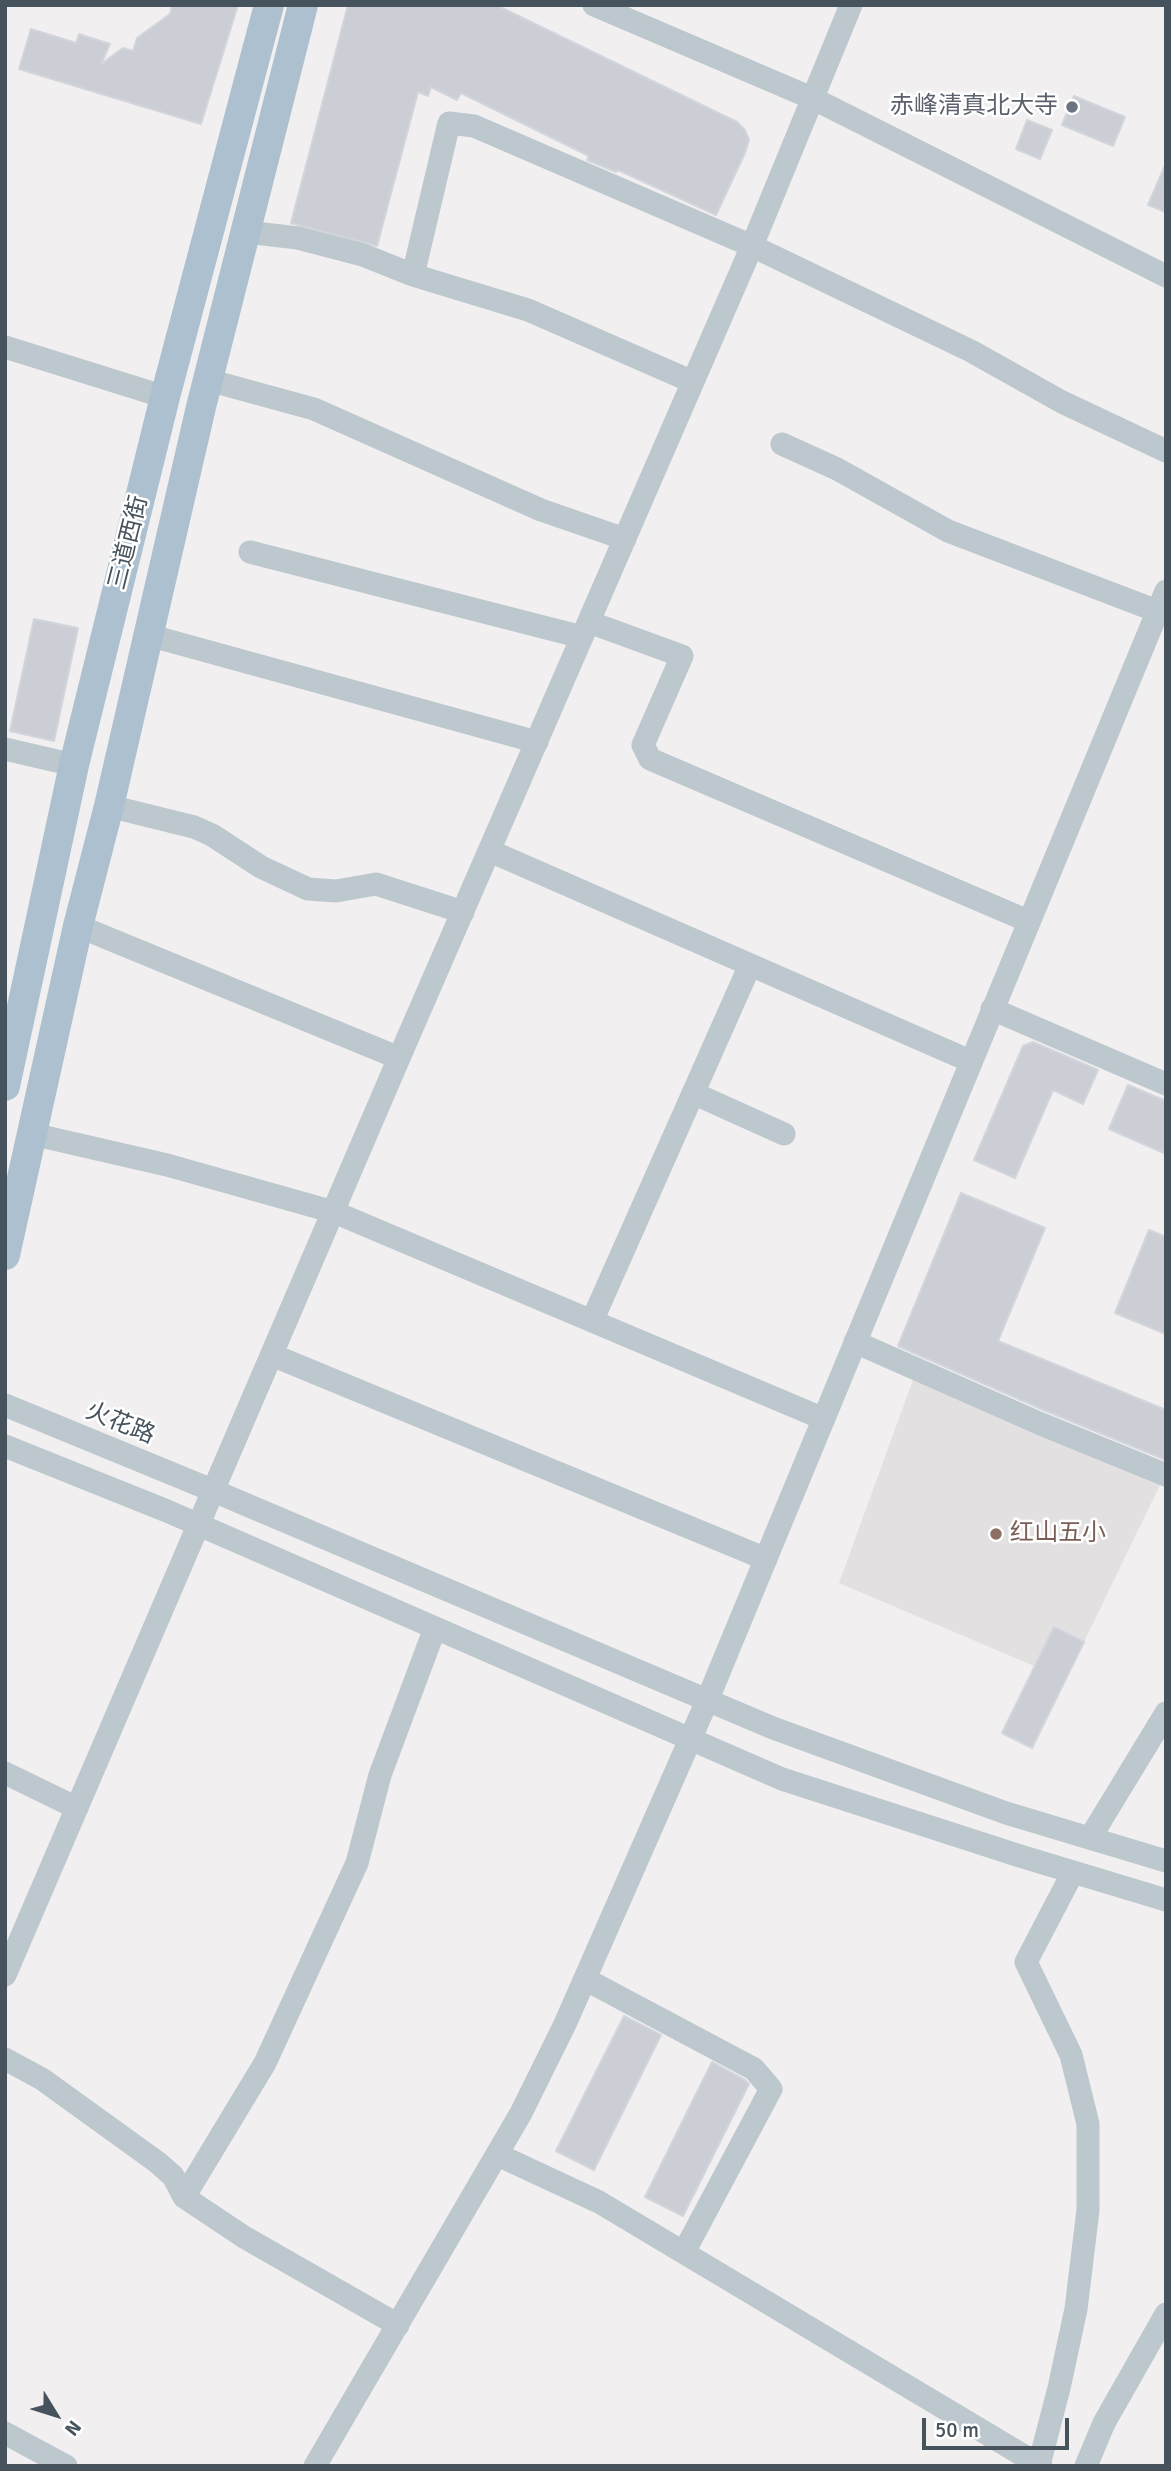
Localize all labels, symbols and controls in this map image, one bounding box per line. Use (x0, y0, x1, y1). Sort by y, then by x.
place label: 赤峰清真北大寺 (890, 93, 1058, 121)
marker: 赤峰清真北大寺 (1064, 99, 1080, 115)
street label: 三道西街 (103, 493, 155, 593)
street label: 火花路 (81, 1397, 159, 1451)
place label: 红山五小 (1010, 1520, 1106, 1548)
marker: 红山五小 (988, 1526, 1004, 1542)
north arrow (21, 2380, 91, 2450)
scale bar (926, 2404, 1073, 2448)
text: N (59, 2415, 86, 2441)
text: 50 m (935, 2417, 979, 2443)

